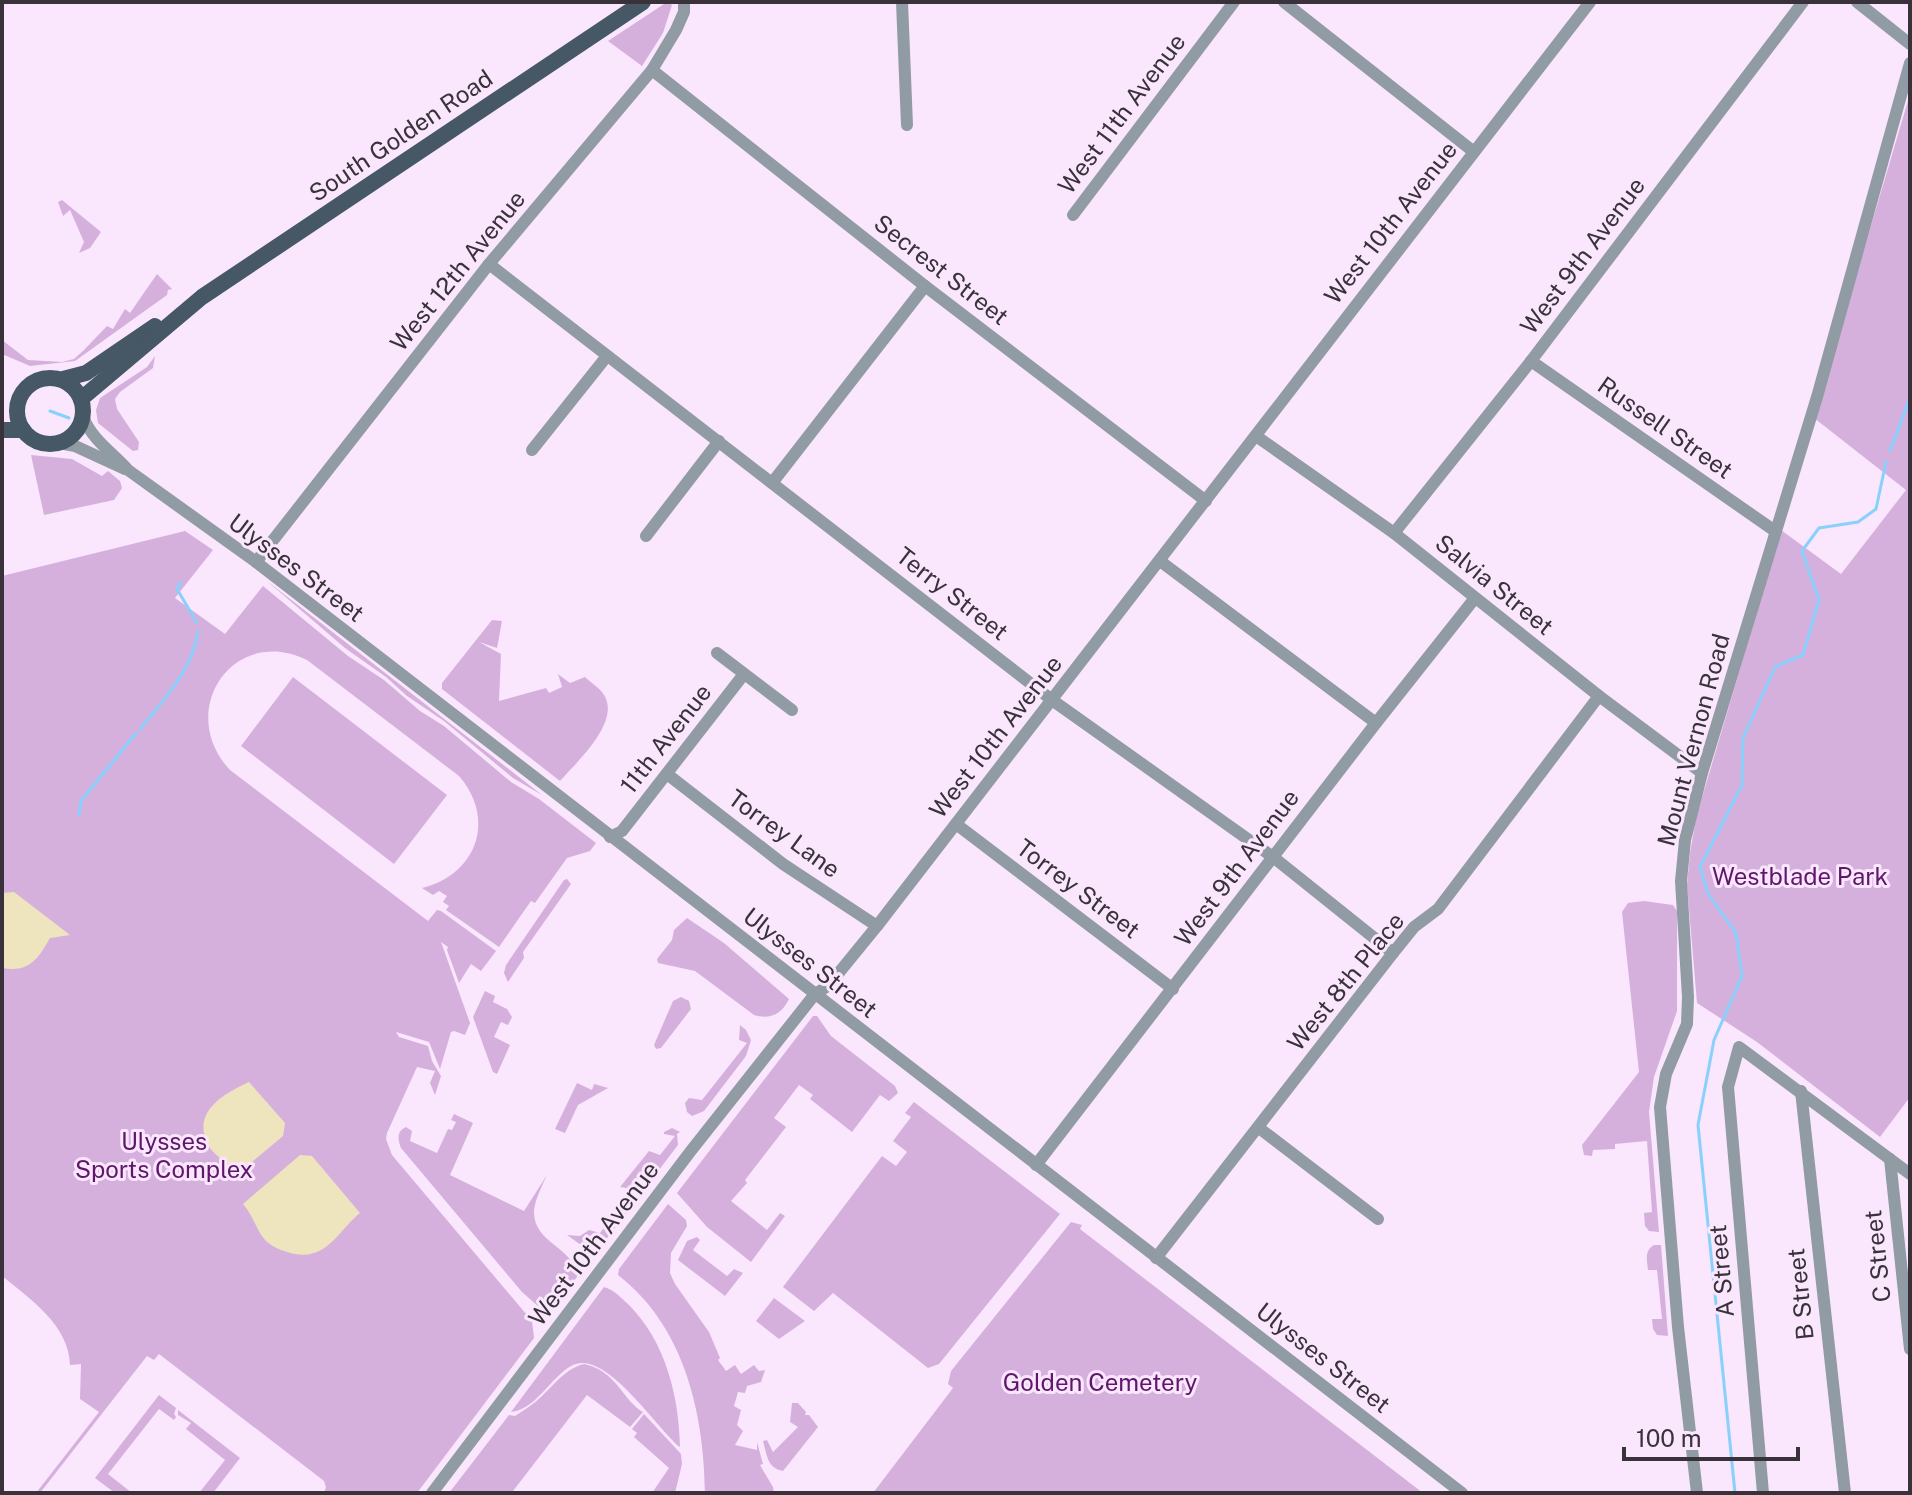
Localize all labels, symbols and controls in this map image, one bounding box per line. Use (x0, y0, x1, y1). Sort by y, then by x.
street label: West 11th Avenue (1052, 28, 1191, 199)
street label: South Golden Road (304, 64, 497, 207)
street label: West 10th Avenue (1318, 136, 1462, 309)
street label: West 9th Avenue (1514, 172, 1650, 339)
street label: West 12th Avenue (384, 185, 530, 356)
street label: Secrest Street (869, 208, 1014, 330)
street label: Russell Street (1593, 370, 1738, 484)
street label: Ulysses Street (223, 507, 370, 627)
street label: Salvia Street (1430, 528, 1559, 640)
street label: Terry Street (891, 541, 1014, 645)
street label: Mount Vernon Road (1651, 631, 1735, 849)
street label: West 10th Avenue (923, 650, 1067, 823)
street label: 11th Avenue (614, 678, 717, 799)
street label: Torrey Lane (723, 783, 846, 883)
street label: West 9th Avenue (1168, 784, 1304, 951)
street label: Torrey Street (1012, 833, 1146, 944)
park label: Westblade Park (1712, 862, 1888, 890)
street label: Ulysses Street (738, 901, 883, 1023)
street label: West 8th Place (1281, 907, 1409, 1056)
park label: Ulysses Sports Complex (75, 1127, 253, 1183)
street label: West 10th Avenue (522, 1156, 664, 1331)
street label: C Street (1858, 1209, 1896, 1304)
street label: A Street (1703, 1224, 1739, 1319)
street label: B Street (1781, 1247, 1819, 1341)
street label: Ulysses Street (1251, 1296, 1396, 1418)
park label: Golden Cemetery (1003, 1368, 1197, 1396)
scale bar (1624, 1411, 1798, 1461)
text: 100 m (1636, 1424, 1702, 1452)

